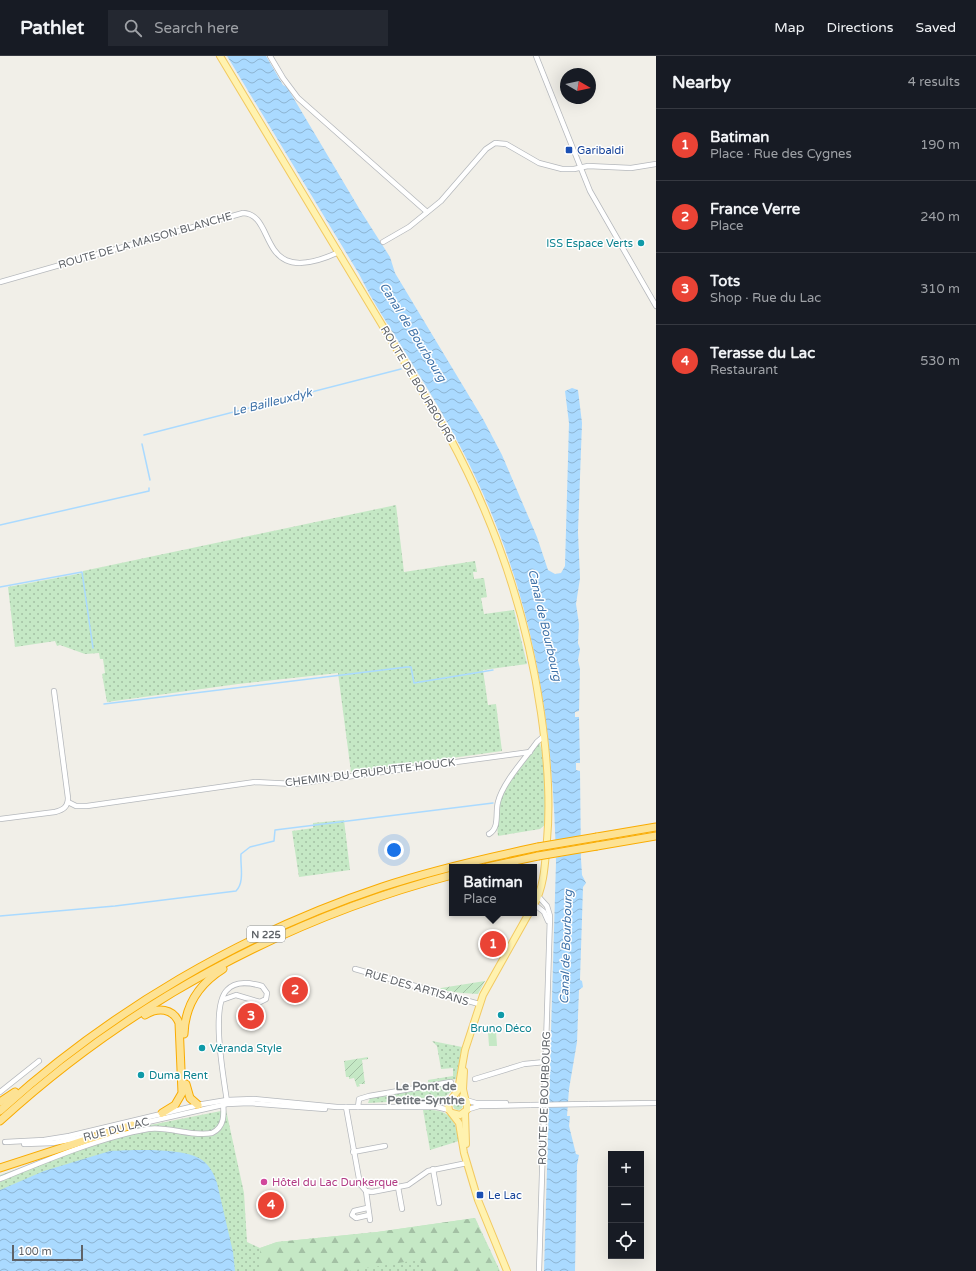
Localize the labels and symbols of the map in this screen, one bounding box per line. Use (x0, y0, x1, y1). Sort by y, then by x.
north arrow (560, 68, 596, 104)
place label: Garibaldi (577, 144, 624, 157)
marker: Garibaldi (564, 145, 574, 155)
street label: ROUTE DE LA MAISON BLANCHE (57, 209, 234, 272)
place label: ISS Espace Verts (546, 237, 633, 250)
marker: ISS Espace Verts (636, 238, 646, 248)
water label: Canal de Bourbourg (377, 280, 450, 385)
street label: ROUTE DE BOURBOURG (378, 324, 458, 445)
water label: Le Bailleuxdyk (231, 385, 315, 419)
water label: Canal de Bourbourg (525, 568, 565, 684)
street label: CHEMIN DU CRUPUTTE HOUCK (284, 756, 456, 789)
your location (384, 840, 404, 860)
water label: Canal de Bourbourg (557, 888, 575, 1004)
road number: N 225 (247, 926, 285, 942)
pin: 1 (480, 929, 506, 959)
street label: RUE DES ARTISANS (363, 966, 470, 1009)
pin: 2 (282, 975, 308, 1005)
pin: 3 (238, 1001, 264, 1031)
marker: Bruno Déco (496, 1010, 506, 1020)
place label: Bruno Déco (470, 1022, 532, 1035)
street label: ROUTE DE BOURBOURG (536, 1031, 553, 1165)
place label: Véranda Style (210, 1042, 282, 1055)
marker: Véranda Style (197, 1043, 207, 1053)
place label: Duma Rent (149, 1069, 208, 1082)
marker: Duma Rent (136, 1070, 146, 1080)
district label: Le Pont de Petite-Synthe (387, 1079, 465, 1108)
street label: RUE DU LAC (82, 1115, 151, 1144)
place label: Hôtel du Lac Dunkerque (272, 1176, 398, 1189)
marker: Hôtel du Lac Dunkerque (259, 1177, 269, 1187)
place label: Le Lac (488, 1189, 522, 1202)
pin: 4 (258, 1190, 284, 1220)
marker: Le Lac (475, 1190, 485, 1200)
scale bar (12, 1243, 83, 1262)

